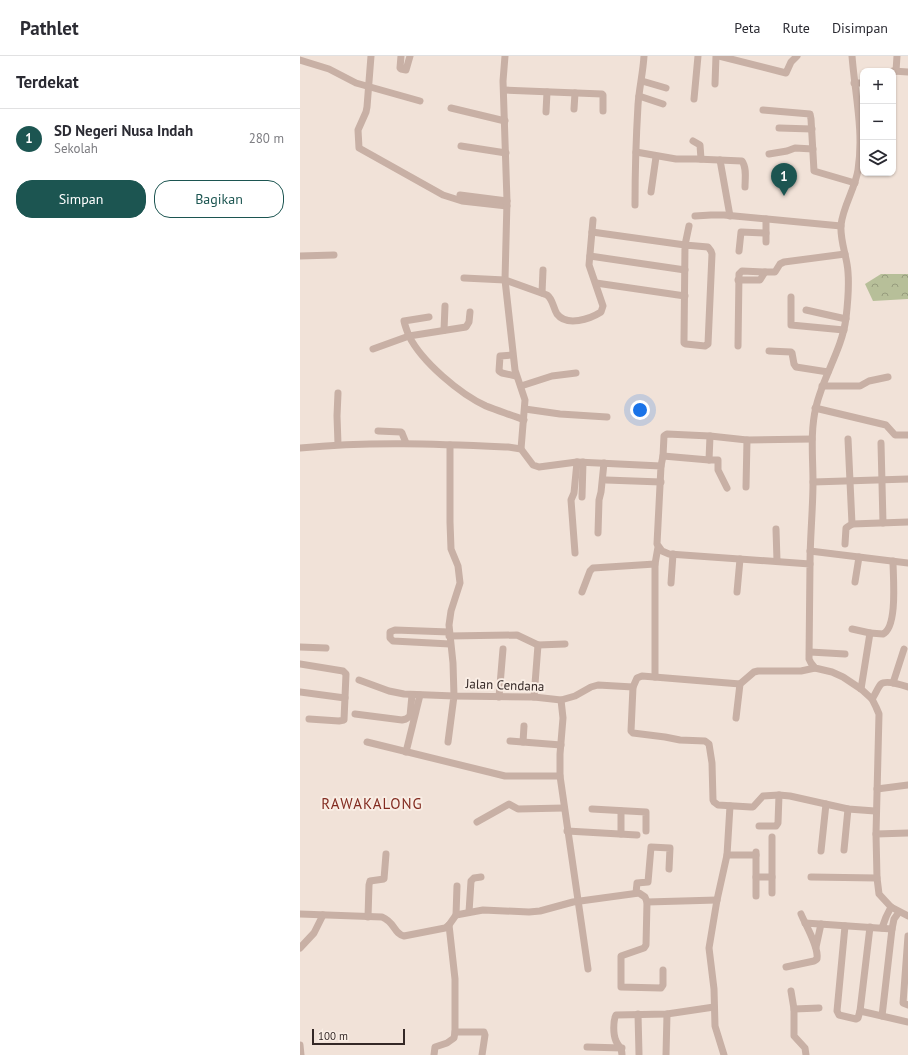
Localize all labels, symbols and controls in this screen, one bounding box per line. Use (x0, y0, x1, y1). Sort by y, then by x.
text: Pathlet (20, 16, 79, 40)
text: Peta (734, 19, 760, 37)
text: Rute (782, 19, 810, 37)
text: Disimpan (832, 19, 888, 37)
map controls (860, 68, 896, 176)
button: + (860, 68, 896, 104)
text: Terdekat (16, 71, 79, 93)
button: − (860, 104, 896, 140)
text: SD Negeri Nusa Indah (54, 121, 193, 140)
text: 1 (25, 130, 33, 147)
text: 280 m (249, 130, 284, 147)
text: Sekolah (54, 140, 98, 157)
button: layers (860, 140, 896, 176)
pin: 1 (771, 163, 797, 196)
button: Simpan (16, 180, 146, 218)
button: Bagikan (154, 180, 284, 218)
your location (630, 400, 650, 420)
street label: Jalan Cendana (464, 675, 545, 695)
district label: RAWAKALONG (321, 794, 423, 813)
scale bar (312, 1027, 405, 1046)
text: 100 m (318, 1029, 348, 1043)

